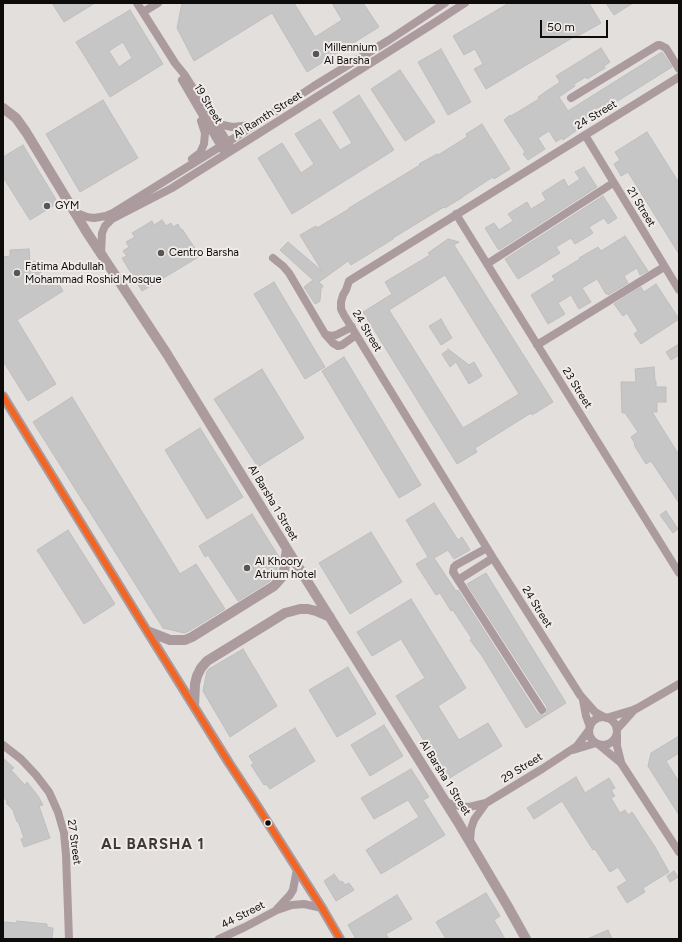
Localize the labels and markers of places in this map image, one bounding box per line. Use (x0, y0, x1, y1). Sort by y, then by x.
place label: Millennium Al Barsha (324, 41, 377, 67)
marker: Millennium Al Barsha (311, 49, 321, 59)
place label: GYM (55, 199, 79, 213)
marker: GYM (42, 201, 52, 211)
place label: Centro Barsha (169, 246, 239, 260)
marker: Centro Barsha (156, 248, 166, 258)
place label: Fatima Abdullah Mohammad Roshid Mosque (25, 260, 161, 286)
marker: Fatima Abdullah Mohammad Roshid Mosque (12, 268, 22, 278)
place label: Al Khoory Atrium hotel (255, 555, 316, 581)
marker: Al Khoory Atrium hotel (242, 563, 252, 573)
unlabelled marker (263, 818, 273, 828)

